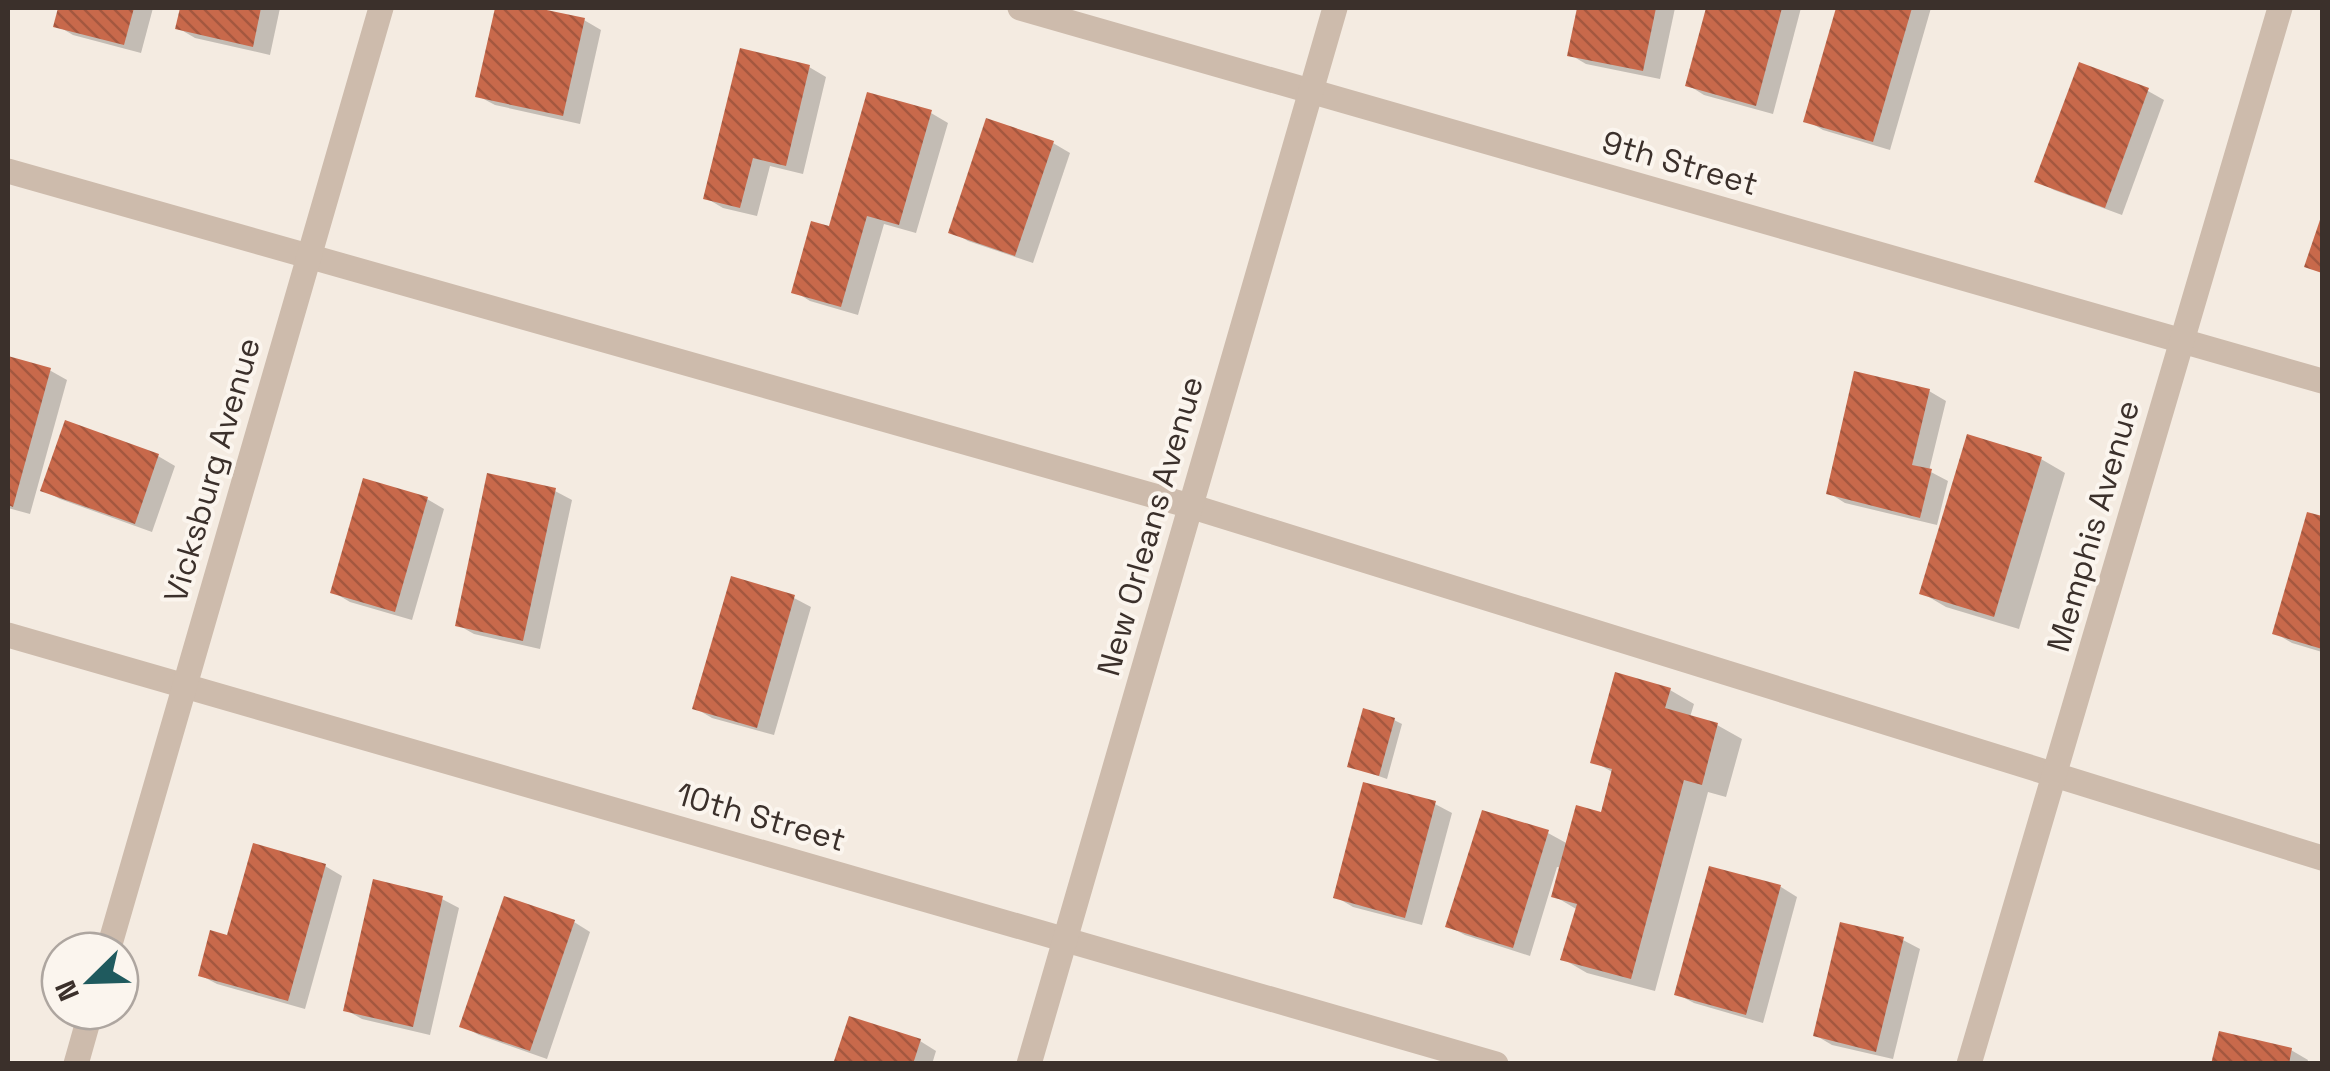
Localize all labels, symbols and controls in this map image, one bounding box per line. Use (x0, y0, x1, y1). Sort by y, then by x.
street label: 9th Street (1598, 122, 1762, 204)
street label: Vicksburg Avenue (155, 333, 269, 607)
street label: New Orleans Avenue (1088, 372, 1212, 680)
street label: Memphis Avenue (2038, 396, 2148, 656)
street label: 10th Street (672, 774, 850, 860)
north arrow (40, 931, 140, 1031)
text: N (47, 975, 87, 1006)

